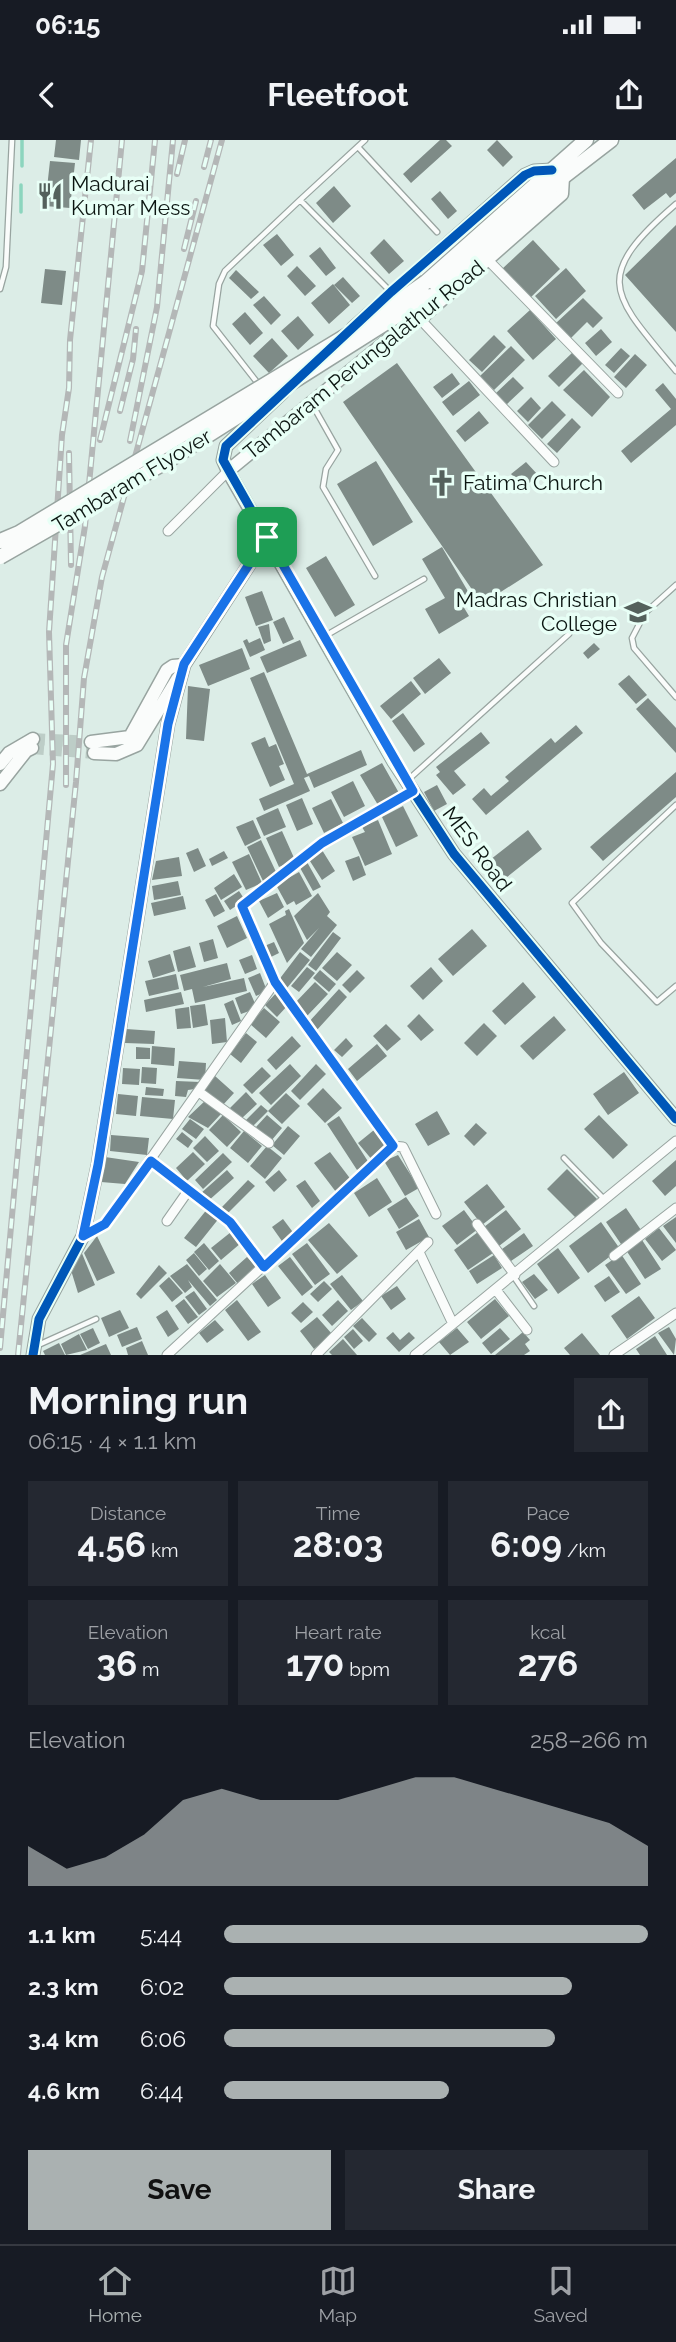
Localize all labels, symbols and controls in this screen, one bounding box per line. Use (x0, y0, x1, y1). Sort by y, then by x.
text: 06:15 (35, 10, 100, 40)
icon: back (28, 76, 66, 114)
text: Fleetfoot (267, 76, 409, 113)
icon: share (610, 76, 648, 114)
place label: Madurai Kumar Mess (71, 171, 190, 220)
restaurant icon: Madurai Kumar Mess (35, 181, 65, 211)
street label: Tambaram Perungalathur Road (238, 255, 489, 464)
street label: Tambaram Flyover (48, 423, 216, 538)
church icon: Fatima Church (427, 468, 457, 498)
place label: Fatima Church (463, 470, 603, 495)
pin (237, 507, 297, 567)
icon: arrive (248, 518, 286, 556)
place label: Madras Christian College (456, 587, 617, 636)
school or university icon: Madras Christian College (623, 597, 653, 627)
street label: MES Road (437, 801, 517, 896)
text: Morning run (28, 1378, 248, 1423)
button: share (574, 1378, 648, 1452)
text: 06:15 · 4 × 1.1 km (28, 1427, 197, 1454)
text: Distance (90, 1502, 166, 1524)
text: Time (316, 1502, 360, 1524)
text: Pace (526, 1502, 570, 1524)
text: 4.56 (78, 1524, 146, 1565)
text: 28:03 (293, 1524, 383, 1565)
text: 6:09 (490, 1524, 562, 1565)
text: km (146, 1539, 178, 1561)
text: /km (562, 1539, 606, 1561)
text: Elevation (88, 1621, 168, 1643)
text: Heart rate (294, 1621, 382, 1643)
text: kcal (530, 1621, 566, 1643)
text: 36 (96, 1643, 137, 1684)
text: 170 (286, 1643, 344, 1684)
text: 276 (518, 1643, 578, 1684)
text: m (137, 1658, 160, 1680)
text: bpm (344, 1658, 390, 1680)
text: Elevation (28, 1726, 126, 1753)
text: 258–266 m (530, 1726, 648, 1753)
text: 1.1 km (28, 1921, 96, 1948)
text: 5:44 (140, 1921, 182, 1948)
text: 2.3 km (28, 1973, 99, 2000)
text: 6:02 (140, 1973, 184, 2000)
text: 3.4 km (28, 2025, 99, 2052)
text: 6:06 (140, 2025, 186, 2052)
text: 4.6 km (28, 2077, 100, 2104)
text: 6:44 (140, 2077, 183, 2104)
button: Save (28, 2150, 331, 2230)
button: Share (345, 2150, 648, 2230)
tab: Home (88, 2262, 142, 2326)
tab: Map (318, 2262, 357, 2326)
tab: Saved (533, 2262, 588, 2326)

